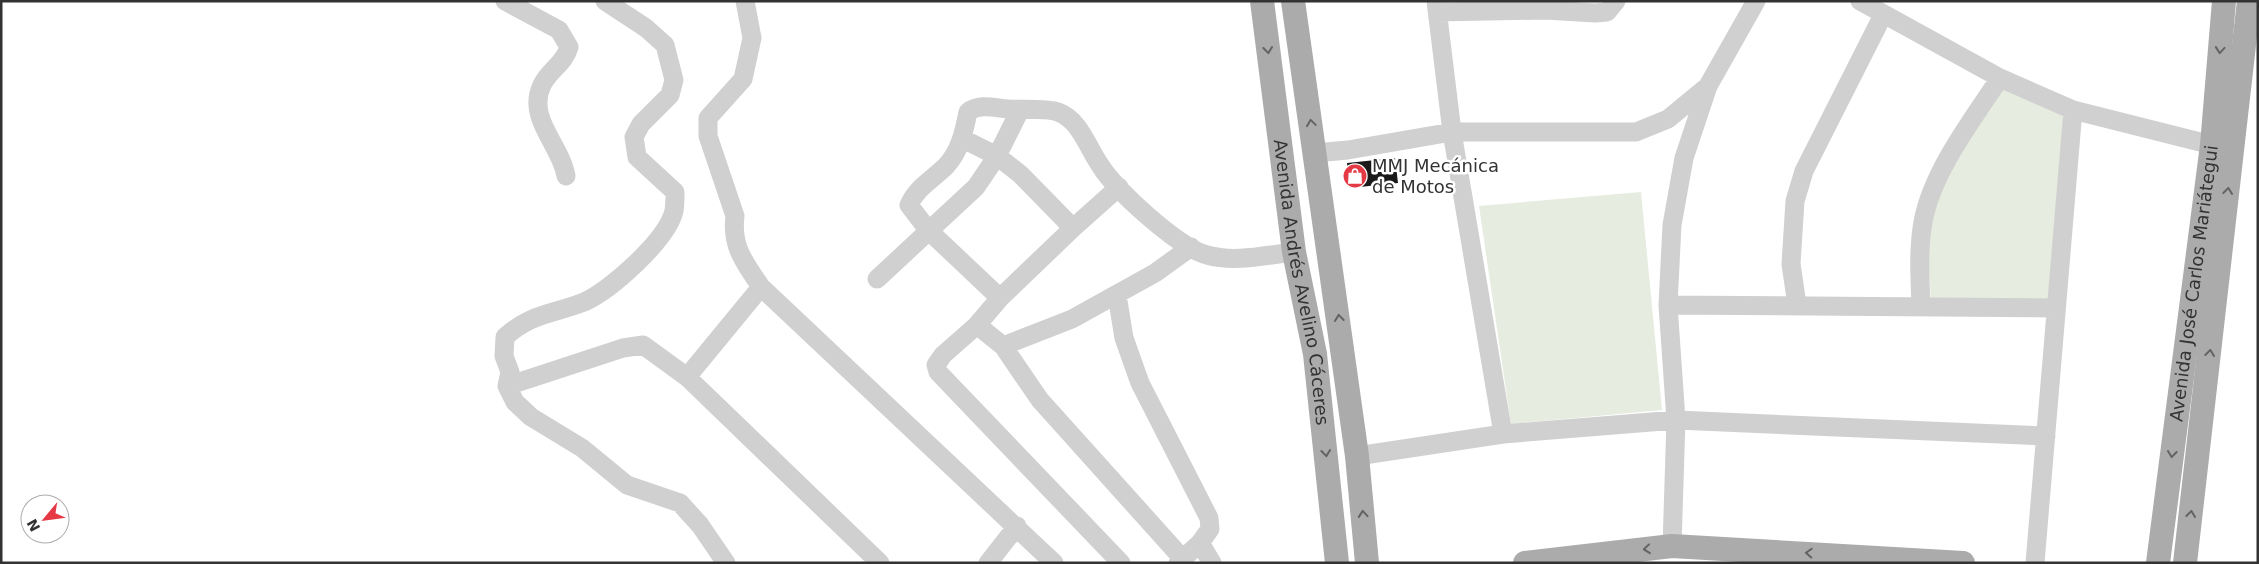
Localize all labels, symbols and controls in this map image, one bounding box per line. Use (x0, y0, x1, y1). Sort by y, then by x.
one-way arrow (1262, 46, 1273, 54)
one-way arrow (2215, 46, 2226, 54)
one-way arrow (1306, 118, 1316, 127)
street label: Avenida Andrés Avelino Cáceres (1270, 138, 1333, 426)
street label: Avenida José Carlos Mariátegui (2165, 144, 2222, 423)
place label: MMJ Mecánica de Motos (1372, 155, 1499, 197)
shop icon: MMJ Mecánica de Motos (1342, 163, 1368, 189)
one-way arrow (2222, 187, 2233, 195)
one-way arrow (1334, 314, 1345, 322)
one-way arrow (2204, 349, 2215, 357)
one-way arrow (1320, 449, 1331, 457)
one-way arrow (2167, 451, 2178, 459)
north arrow (20, 494, 70, 544)
one-way arrow (1357, 510, 1368, 518)
one-way arrow (2185, 510, 2196, 518)
text: N (24, 516, 43, 534)
one-way arrow (1643, 543, 1651, 554)
one-way arrow (1805, 547, 1813, 558)

